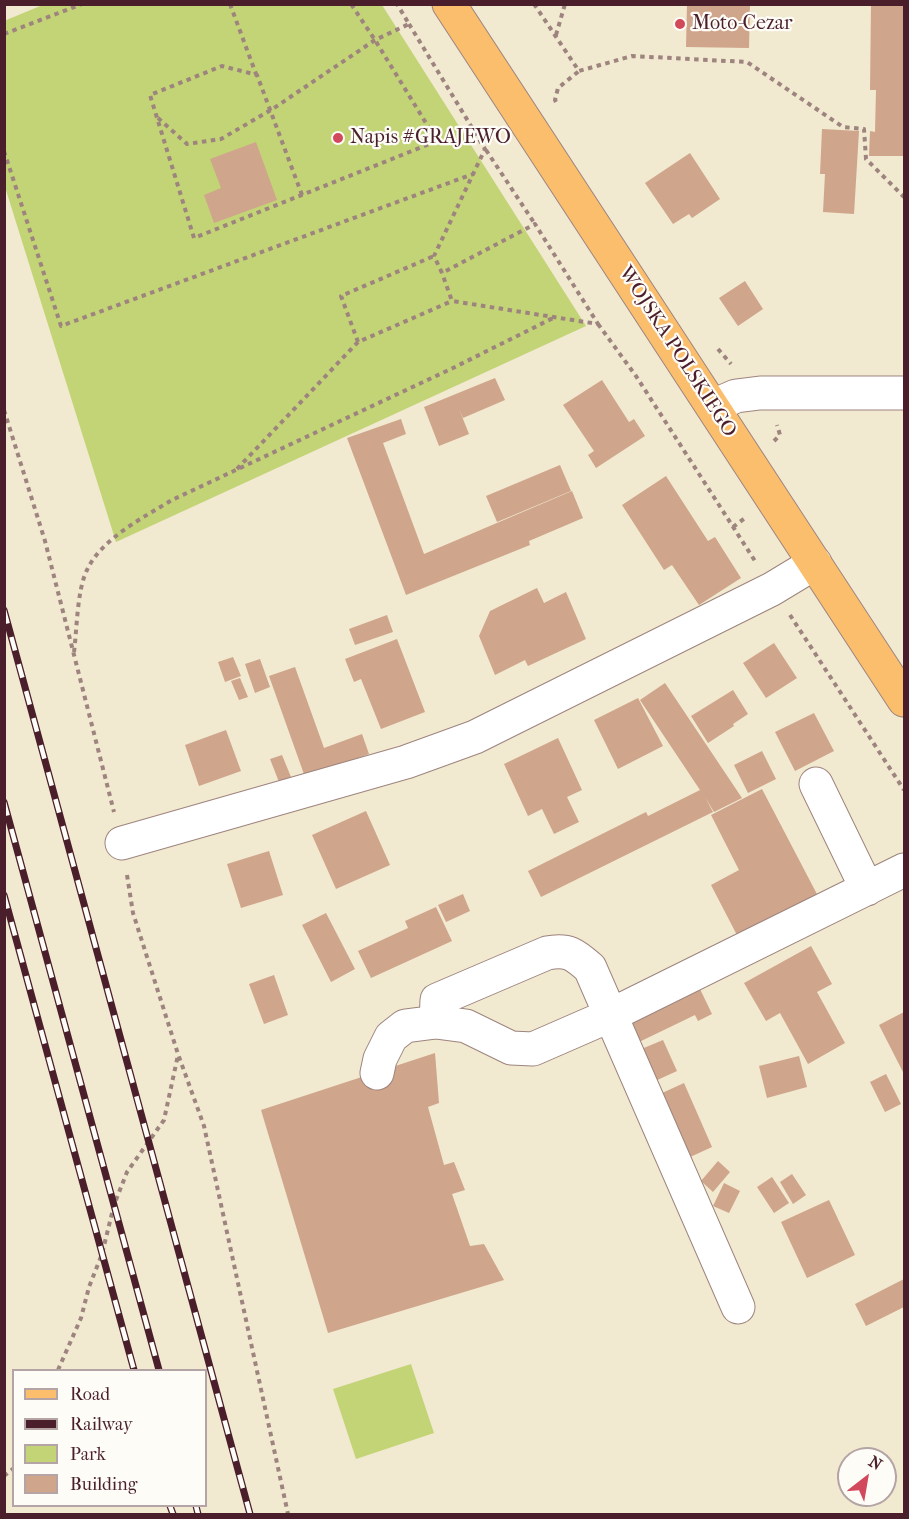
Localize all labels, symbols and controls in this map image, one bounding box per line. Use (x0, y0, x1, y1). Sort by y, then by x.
place label: Moto-Cezar (692, 12, 793, 36)
marker: Moto-Cezar (673, 17, 687, 31)
place label: Napis #GRAJEWO (350, 126, 511, 150)
marker: Napis #GRAJEWO (331, 131, 345, 145)
street label: WOJSKA POLSKIEGO (613, 262, 741, 442)
legend (12, 1369, 207, 1507)
text: Road (70, 1384, 110, 1405)
text: Railway (70, 1414, 133, 1435)
text: Park (70, 1444, 106, 1465)
north arrow (837, 1447, 897, 1507)
text: N (865, 1452, 886, 1474)
text: Building (70, 1474, 137, 1495)

